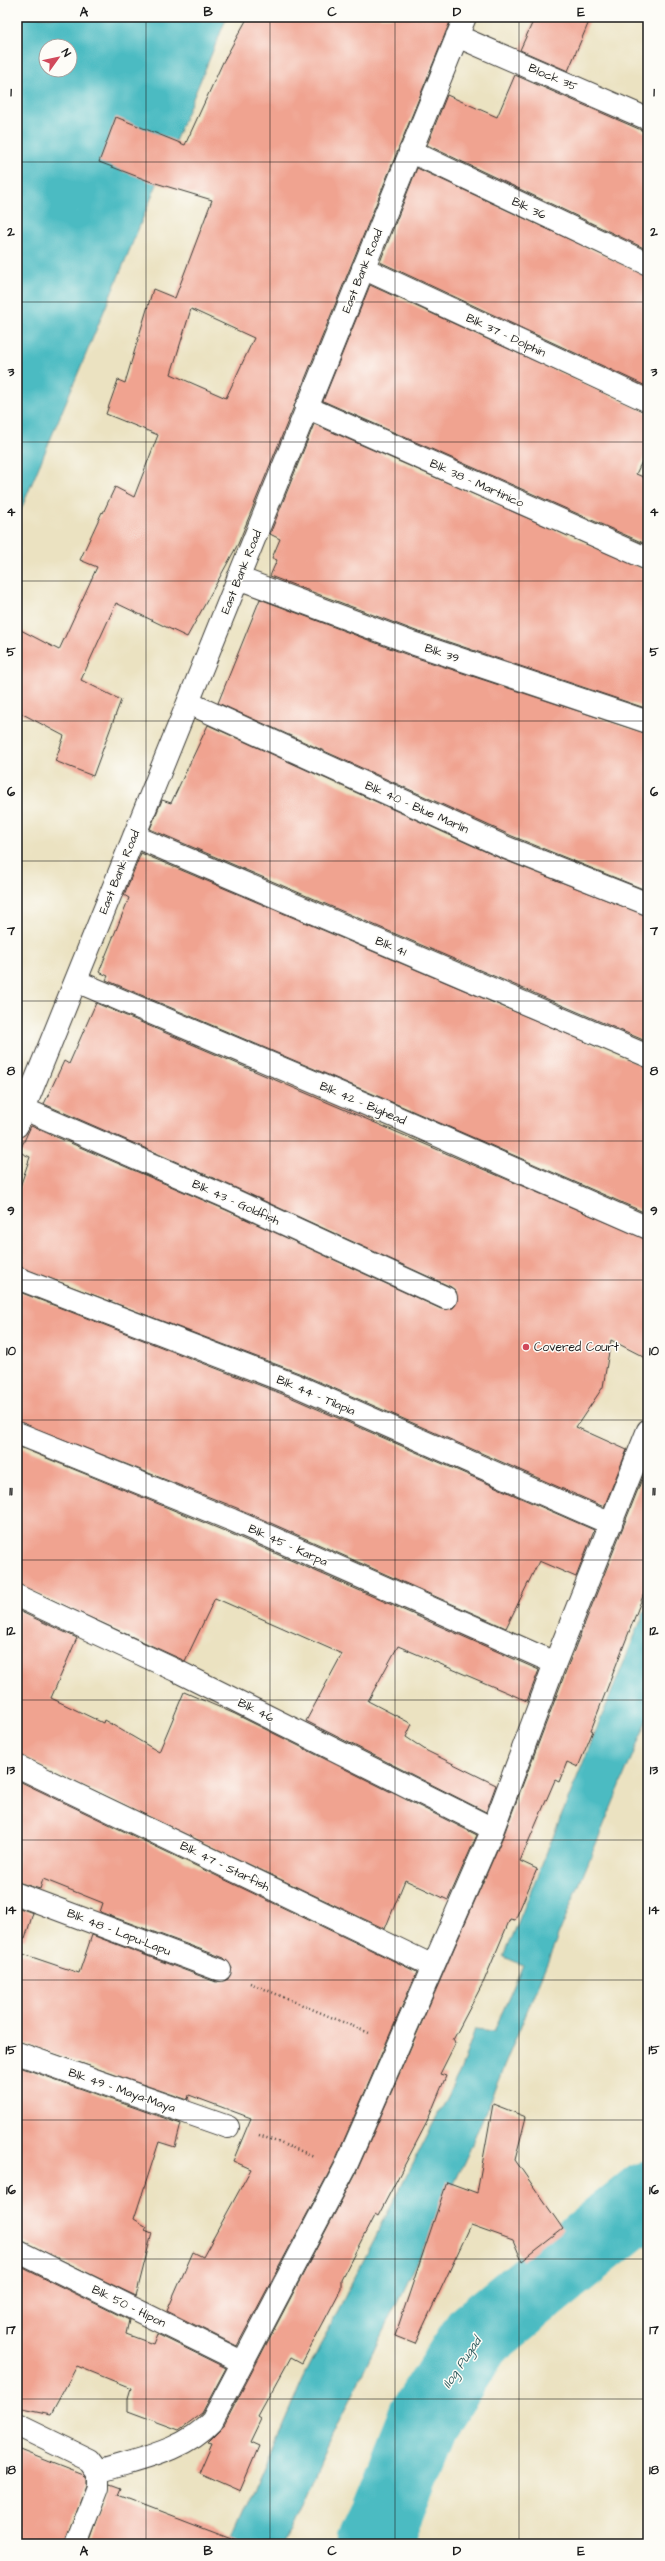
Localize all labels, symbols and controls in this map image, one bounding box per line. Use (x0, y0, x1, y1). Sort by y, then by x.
text: A (80, 3, 89, 21)
text: B (203, 3, 213, 21)
text: C (327, 3, 337, 21)
text: D (453, 3, 462, 21)
text: E (577, 3, 585, 21)
north arrow (38, 38, 78, 78)
text: N (58, 46, 74, 60)
street label: Block 35 (526, 60, 580, 96)
text: 1 (10, 83, 12, 101)
text: 1 (653, 83, 655, 101)
street label: Blk 36 (509, 193, 549, 224)
text: 2 (6, 223, 15, 241)
text: 2 (649, 223, 658, 241)
street label: East Bank Road (338, 227, 387, 316)
street label: Blk 37 - Dolphin (463, 310, 548, 361)
text: 3 (7, 363, 15, 381)
text: 3 (650, 363, 658, 381)
street label: Blk 38 - Martinico (427, 455, 527, 512)
text: 4 (7, 503, 16, 521)
text: 4 (650, 503, 659, 521)
street label: East Bank Road (217, 528, 266, 617)
street label: Blk 39 (422, 640, 462, 667)
text: 5 (6, 643, 16, 661)
text: 5 (649, 643, 659, 661)
street label: Blk 40 - Blue Marlin (362, 777, 471, 838)
text: 6 (7, 783, 16, 801)
text: 6 (650, 783, 659, 801)
street label: East Bank Road (95, 828, 144, 917)
text: 7 (6, 922, 16, 940)
text: 7 (649, 922, 659, 940)
street label: Blk 41 (373, 932, 409, 961)
text: 8 (7, 1062, 16, 1080)
text: 8 (650, 1062, 659, 1080)
street label: Blk 42 - Bighead (317, 1078, 409, 1130)
street label: Blk 43 - Goldfish (189, 1176, 282, 1229)
text: 9 (7, 1202, 15, 1220)
text: 9 (650, 1202, 658, 1220)
place label: Covered Court (534, 1339, 619, 1356)
text: 10 (6, 1342, 17, 1360)
marker: Covered Court (521, 1342, 531, 1352)
text: 10 (649, 1342, 660, 1360)
street label: Blk 44 - Tilapia (274, 1371, 358, 1420)
text: 11 (9, 1482, 13, 1500)
text: 11 (652, 1482, 656, 1500)
street label: Blk 45 - Karpa (245, 1520, 330, 1571)
text: 12 (6, 1622, 16, 1640)
text: 12 (649, 1622, 659, 1640)
street label: Blk 46 (235, 1694, 277, 1727)
text: 13 (7, 1761, 16, 1779)
text: 13 (650, 1761, 659, 1779)
street label: Blk 47 - Starfish (177, 1837, 272, 1896)
text: 14 (6, 1901, 16, 1919)
text: 14 (649, 1901, 659, 1919)
street label: Blk 48 - Lapu-Lapu (64, 1905, 173, 1960)
text: 15 (6, 2041, 17, 2059)
text: 15 (649, 2041, 660, 2059)
street label: Blk 49 - Maya-Maya (66, 2064, 178, 2118)
text: 16 (6, 2181, 17, 2199)
text: 16 (649, 2181, 660, 2199)
street label: Blk 50 - Hipon (89, 2281, 169, 2332)
text: 17 (6, 2321, 17, 2339)
text: 17 (649, 2321, 660, 2339)
water label: Ilog Pugad (438, 2332, 488, 2392)
text: 18 (6, 2461, 17, 2479)
text: 18 (649, 2461, 660, 2479)
text: A (80, 2542, 89, 2560)
text: B (203, 2542, 213, 2560)
text: C (327, 2542, 337, 2560)
text: D (453, 2542, 462, 2560)
text: E (577, 2542, 585, 2560)

